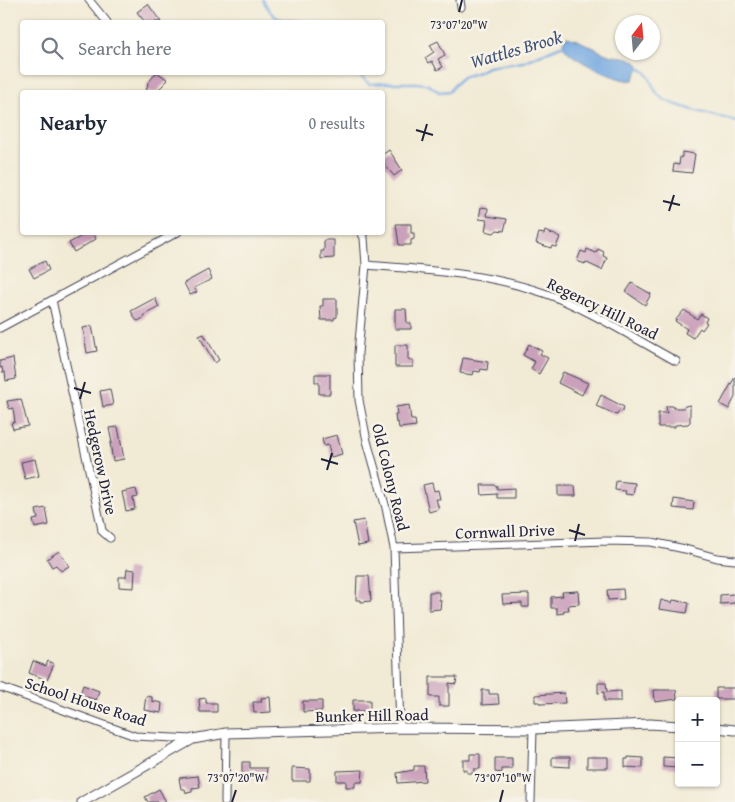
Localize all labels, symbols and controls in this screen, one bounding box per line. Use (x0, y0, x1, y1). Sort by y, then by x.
north arrow (615, 15, 660, 60)
text: 73°07'20"W (430, 16, 489, 33)
search box (20, 20, 385, 75)
water label: Wattles Brook (467, 23, 566, 75)
icon: search (38, 34, 66, 62)
text: Search here (78, 34, 172, 62)
text: Nearby (40, 107, 107, 138)
text: 0 results (308, 111, 365, 135)
street label: Regency Hill Road (543, 271, 663, 345)
street label: Hedgerow Drive (78, 407, 124, 517)
street label: Old Colony Road (366, 421, 416, 534)
street label: Cornwall Drive (455, 517, 555, 545)
street label: School House Road (22, 670, 150, 732)
map controls (675, 697, 720, 787)
button: + (675, 697, 720, 742)
street label: Bunker Hill Road (315, 702, 429, 728)
button: − (675, 742, 720, 787)
text: 73°07'20"W (207, 769, 266, 786)
text: 73°07'10"W (474, 769, 533, 786)

